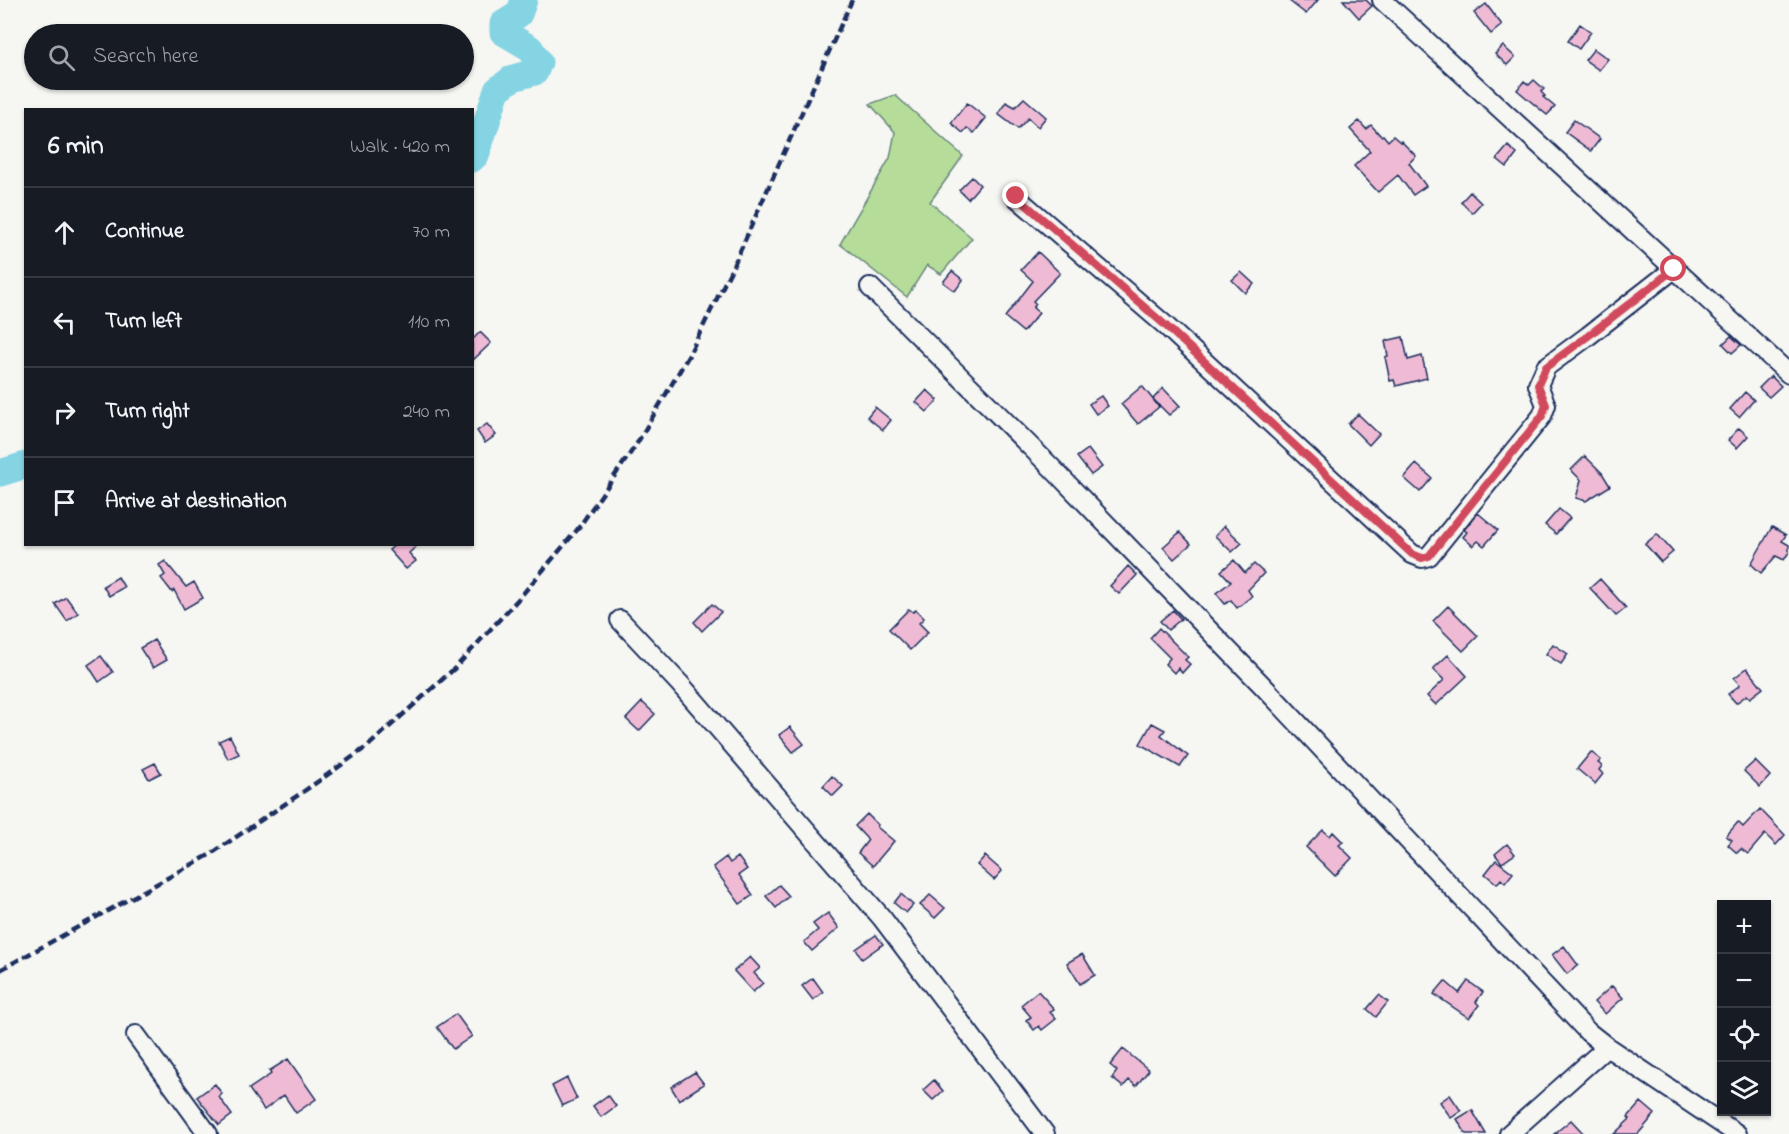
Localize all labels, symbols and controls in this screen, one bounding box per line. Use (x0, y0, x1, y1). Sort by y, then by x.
search box (24, 24, 474, 90)
icon: search (45, 41, 78, 74)
text: Search here (93, 41, 198, 73)
text: 6 min (48, 128, 104, 166)
text: Walk · 420 m (350, 133, 450, 162)
route end (1002, 182, 1028, 208)
icon: ahead (48, 216, 81, 249)
text: Continue (105, 216, 184, 248)
text: 70 m (413, 218, 450, 247)
route start (1660, 255, 1686, 281)
icon: left (48, 306, 81, 339)
text: Turn left (105, 306, 182, 338)
text: 110 m (408, 308, 450, 337)
icon: right (48, 396, 81, 429)
text: Turn right (105, 396, 190, 428)
text: 240 m (403, 398, 450, 427)
icon: arrive (48, 486, 81, 519)
text: Arrive at destination (105, 486, 287, 518)
map controls (1717, 900, 1771, 1116)
button: + (1717, 900, 1771, 954)
button: − (1717, 954, 1771, 1008)
button: locate (1717, 1008, 1771, 1062)
button: layers (1717, 1062, 1771, 1116)

